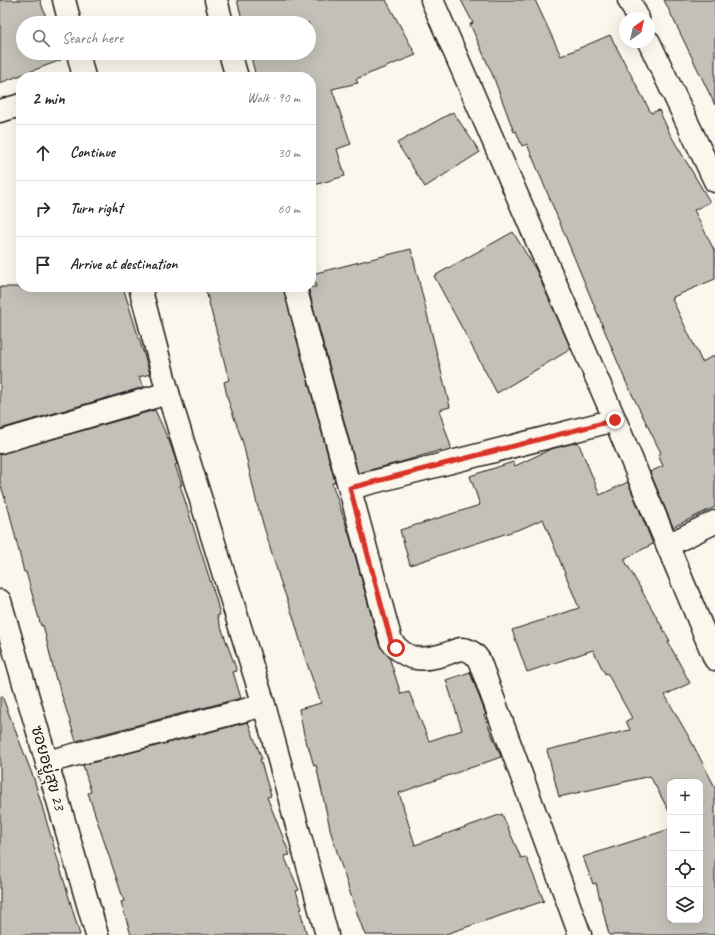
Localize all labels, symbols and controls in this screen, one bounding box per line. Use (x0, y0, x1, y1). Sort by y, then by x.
north arrow (619, 12, 655, 48)
search box (16, 16, 316, 60)
icon: search (30, 27, 52, 49)
text: Search here (62, 29, 123, 48)
text: 2 min (32, 88, 65, 109)
text: Walk · 90 m (247, 90, 300, 106)
icon: ahead (32, 142, 54, 164)
text: Continue (70, 143, 115, 162)
text: 30 m (278, 145, 300, 161)
icon: right (32, 198, 54, 220)
text: Turn right (70, 199, 123, 218)
text: 60 m (278, 201, 300, 217)
icon: arrive (32, 254, 54, 276)
text: Arrive at destination (70, 255, 177, 274)
route end (606, 411, 624, 429)
route start (387, 639, 405, 657)
street label: ซอยอยู่สุข 23 (24, 723, 72, 815)
map controls (667, 779, 703, 923)
button: + (667, 779, 703, 815)
button: − (667, 815, 703, 851)
button: locate (667, 851, 703, 887)
button: layers (667, 887, 703, 923)

